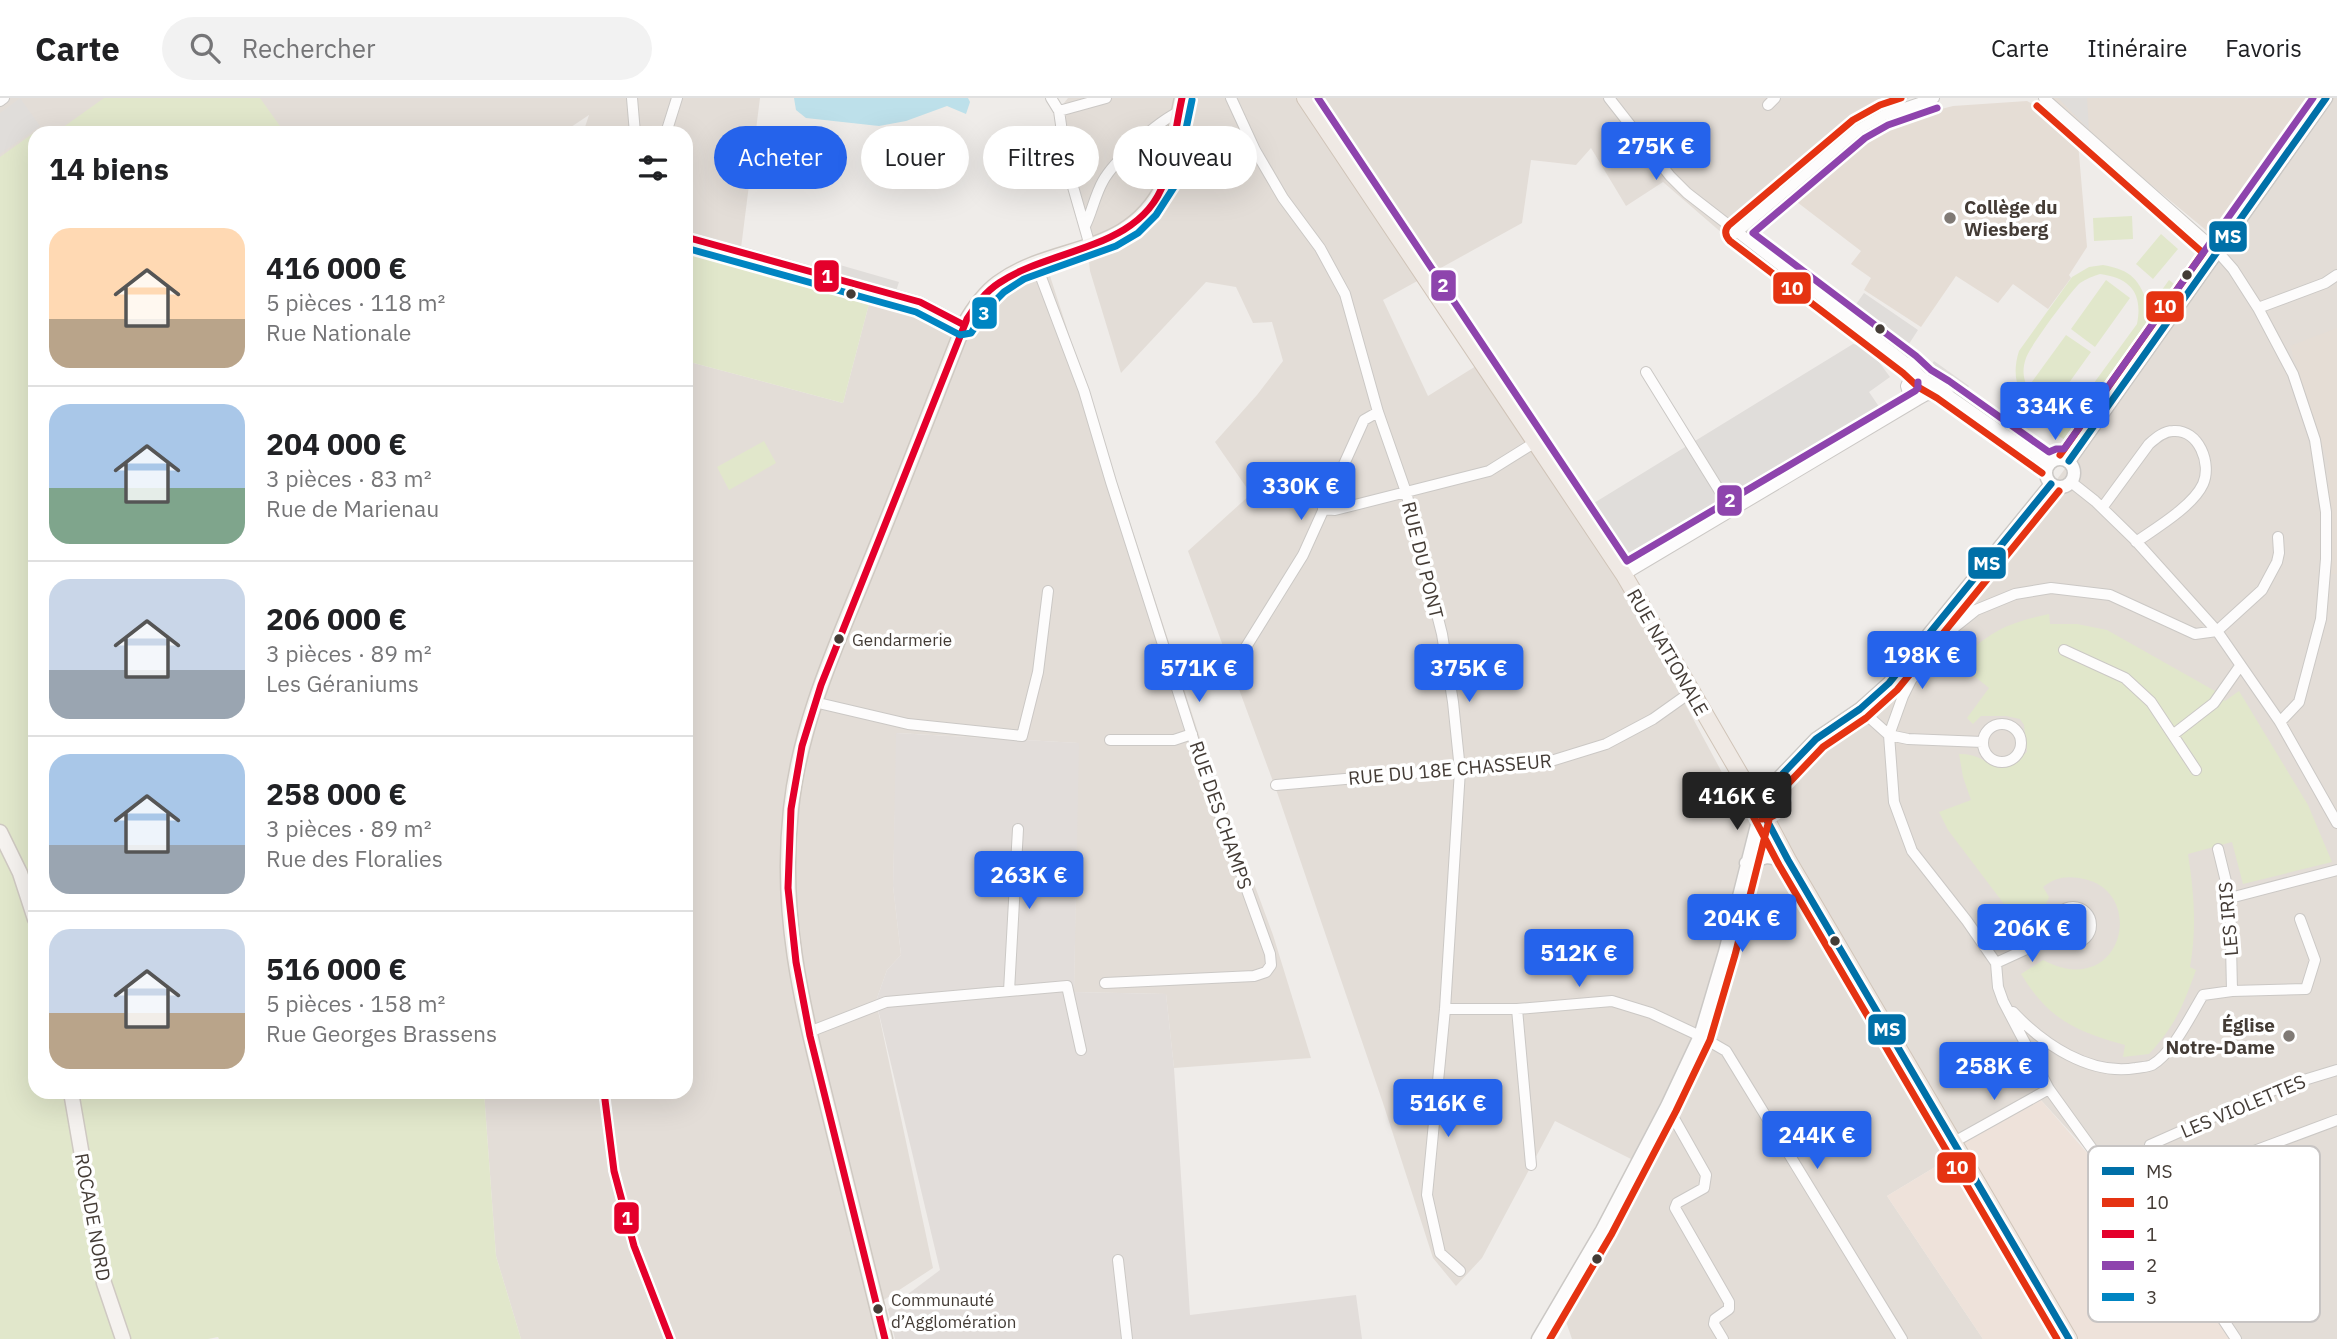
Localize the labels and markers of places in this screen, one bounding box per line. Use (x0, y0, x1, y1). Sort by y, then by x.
pin: 275K € (1599, 122, 1713, 182)
place label: Collège du Wiesberg (1964, 195, 2058, 241)
marker: Collège du Wiesberg (1942, 210, 1958, 226)
unlabelled marker (2180, 268, 2194, 282)
unlabelled marker (844, 287, 858, 301)
unlabelled marker (1873, 322, 1887, 336)
pin: 334K € (1998, 382, 2112, 442)
pin: 330K € (1244, 462, 1358, 522)
place label: Gendarmerie (852, 629, 952, 651)
marker: Gendarmerie (832, 632, 846, 646)
pin: 198K € (1865, 632, 1979, 691)
pin: 571K € (1142, 644, 1256, 704)
pin: 375K € (1412, 644, 1526, 704)
pin: 416K € (1680, 772, 1794, 832)
pin: 263K € (972, 852, 1086, 911)
pin: 204K € (1685, 894, 1799, 954)
pin: 206K € (1975, 904, 2089, 964)
pin: 512K € (1522, 930, 1636, 989)
unlabelled marker (1828, 934, 1842, 948)
place label: Église Notre-Dame (2166, 1013, 2275, 1059)
marker: Église Notre-Dame (2281, 1028, 2297, 1044)
pin: 258K € (1937, 1042, 2051, 1102)
pin: 516K € (1391, 1080, 1505, 1139)
pin: 244K € (1760, 1112, 1874, 1171)
unlabelled marker (1590, 1252, 1604, 1266)
place label: Communauté d’Agglomération (891, 1289, 1016, 1333)
marker: Communauté d’Agglomération (871, 1302, 885, 1316)

